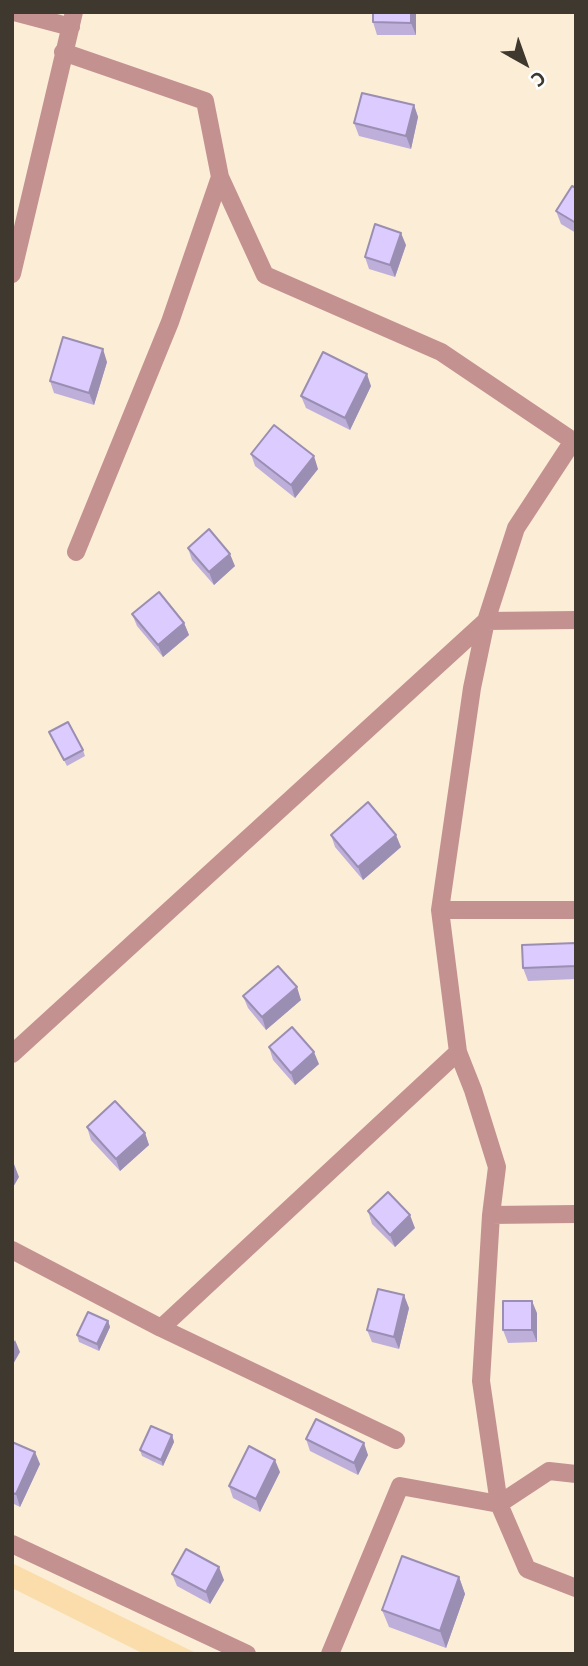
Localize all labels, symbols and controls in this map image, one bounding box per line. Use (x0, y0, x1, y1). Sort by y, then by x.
north arrow (490, 28, 560, 98)
text: С (526, 65, 551, 93)

